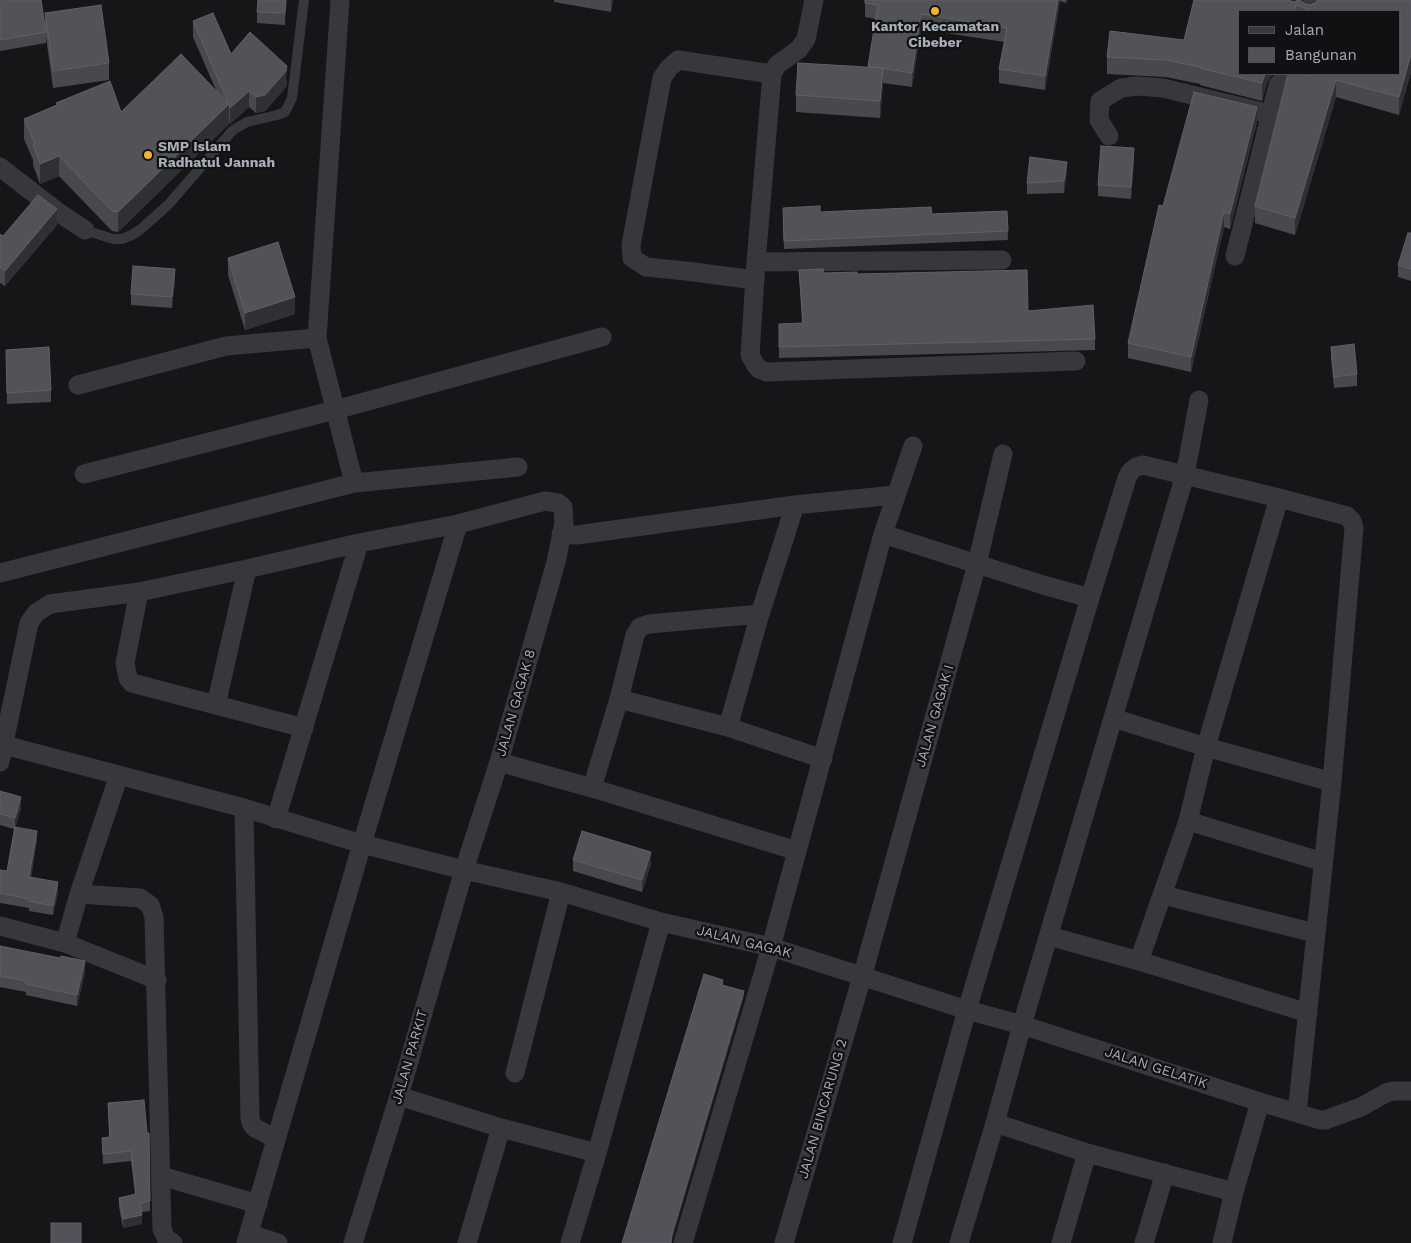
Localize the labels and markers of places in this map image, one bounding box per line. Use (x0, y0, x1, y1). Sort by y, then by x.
marker: Kantor Kecamatan Cibeber (929, 5, 941, 17)
place label: Kantor Kecamatan Cibeber (871, 19, 999, 52)
place label: SMP Islam Radhatul Jannah (158, 139, 275, 172)
marker: SMP Islam Radhatul Jannah (142, 149, 154, 161)

